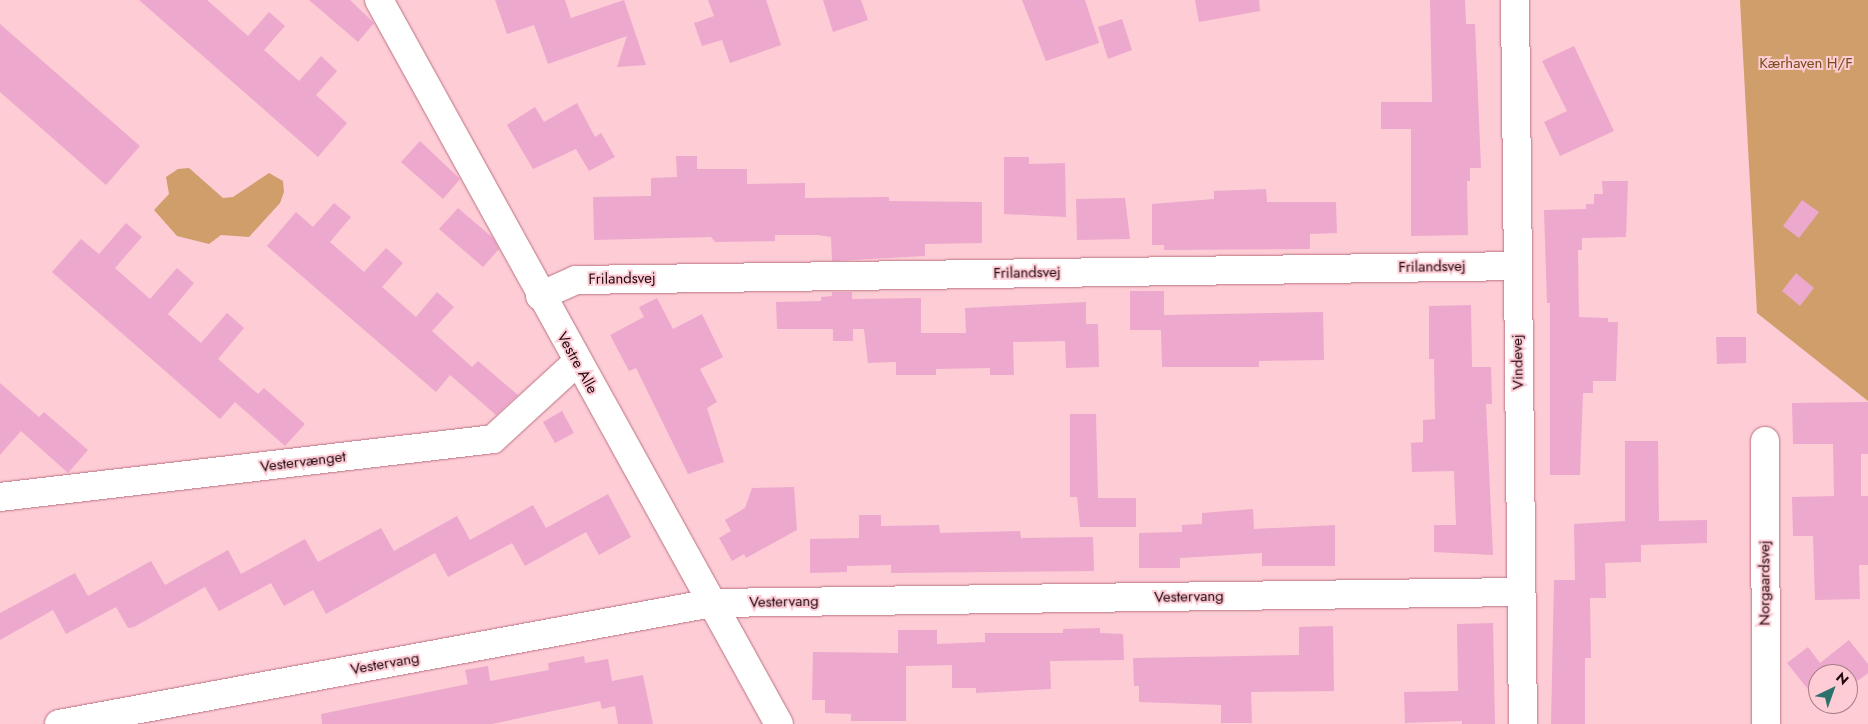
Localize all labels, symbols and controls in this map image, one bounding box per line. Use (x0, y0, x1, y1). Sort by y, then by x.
park label: Kærhaven H/F (1759, 55, 1853, 73)
street label: Frilandsvej (1398, 257, 1466, 277)
street label: Frilandsvej (993, 263, 1061, 283)
street label: Frilandsvej (588, 269, 656, 289)
street label: Vestre Alle (553, 329, 601, 397)
street label: Vindevej (1509, 334, 1527, 390)
street label: Vestervænget (259, 448, 347, 476)
street label: Norgaardsvej (1756, 540, 1774, 626)
street label: Vestervang (1154, 587, 1224, 607)
street label: Vestervang (749, 592, 819, 612)
street label: Vestervang (349, 649, 421, 679)
north arrow (1808, 664, 1858, 714)
text: N (1832, 667, 1853, 690)

